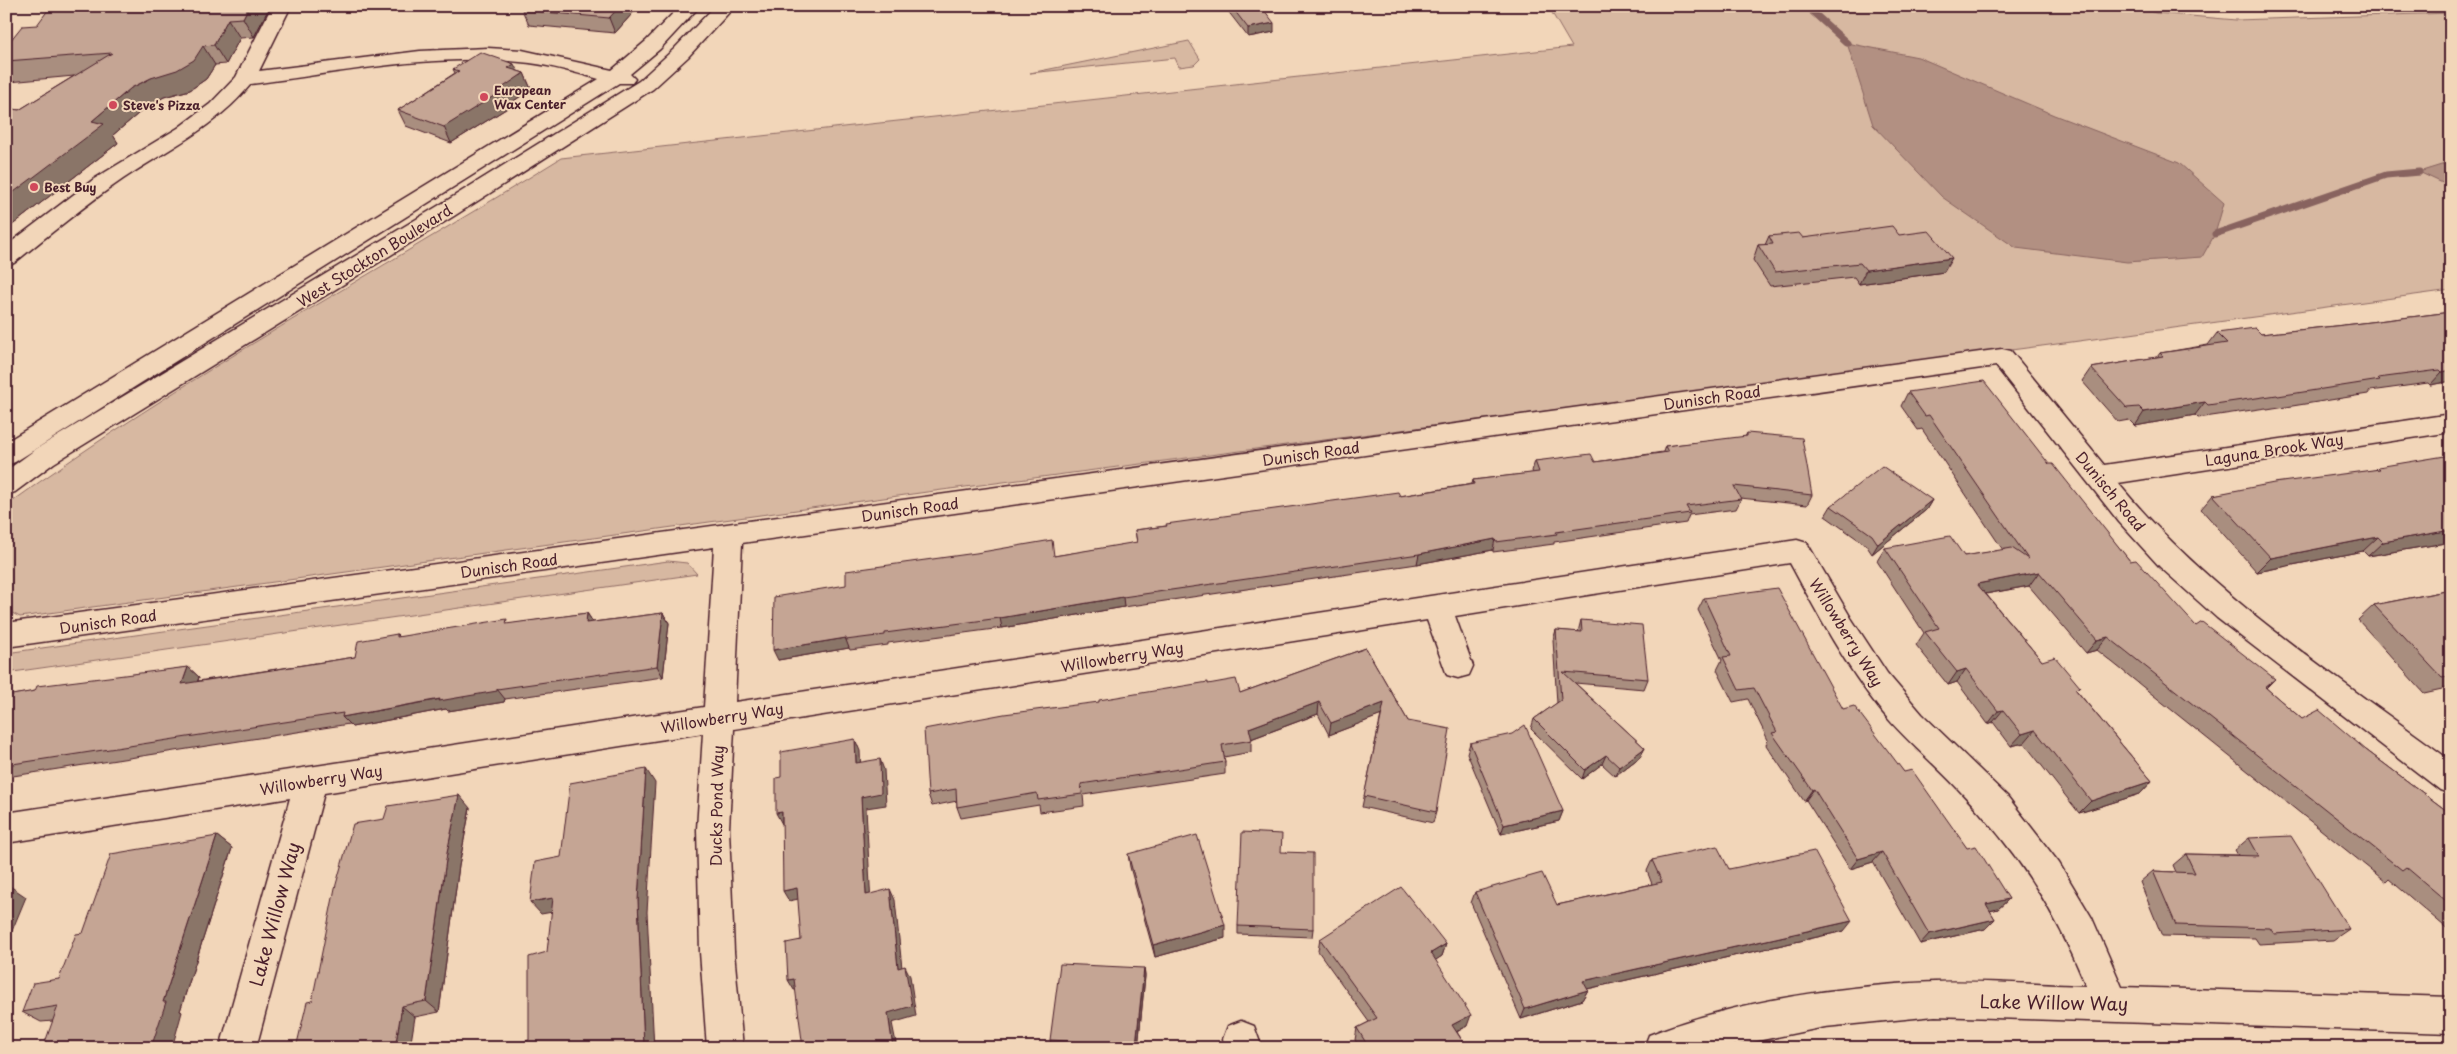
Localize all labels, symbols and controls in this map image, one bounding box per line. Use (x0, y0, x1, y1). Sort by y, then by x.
place label: European Wax Center (494, 81, 567, 113)
marker: European Wax Center (478, 91, 490, 103)
place label: Steve's Pizza (123, 96, 200, 114)
marker: Steve's Pizza (107, 99, 119, 111)
place label: Best Buy (44, 178, 97, 196)
marker: Best Buy (28, 181, 40, 193)
street label: West Stockton Boulevard (292, 198, 456, 312)
street label: Dunisch Road (1662, 379, 1762, 415)
street label: Laguna Brook Way (2203, 427, 2345, 471)
street label: Dunisch Road (1261, 435, 1361, 471)
street label: Dunisch Road (2071, 446, 2151, 536)
street label: Dunisch Road (860, 491, 960, 527)
street label: Dunisch Road (459, 547, 559, 583)
street label: Willowberry Way (1804, 573, 1890, 691)
street label: Dunisch Road (58, 603, 158, 639)
street label: Willowberry Way (1059, 635, 1185, 677)
street label: Willowberry Way (659, 696, 785, 738)
street label: Ducks Pond Way (703, 745, 729, 867)
street label: Willowberry Way (258, 758, 384, 800)
street label: Lake Willow Way (242, 839, 306, 989)
street label: Lake Willow Way (1979, 987, 2129, 1017)

